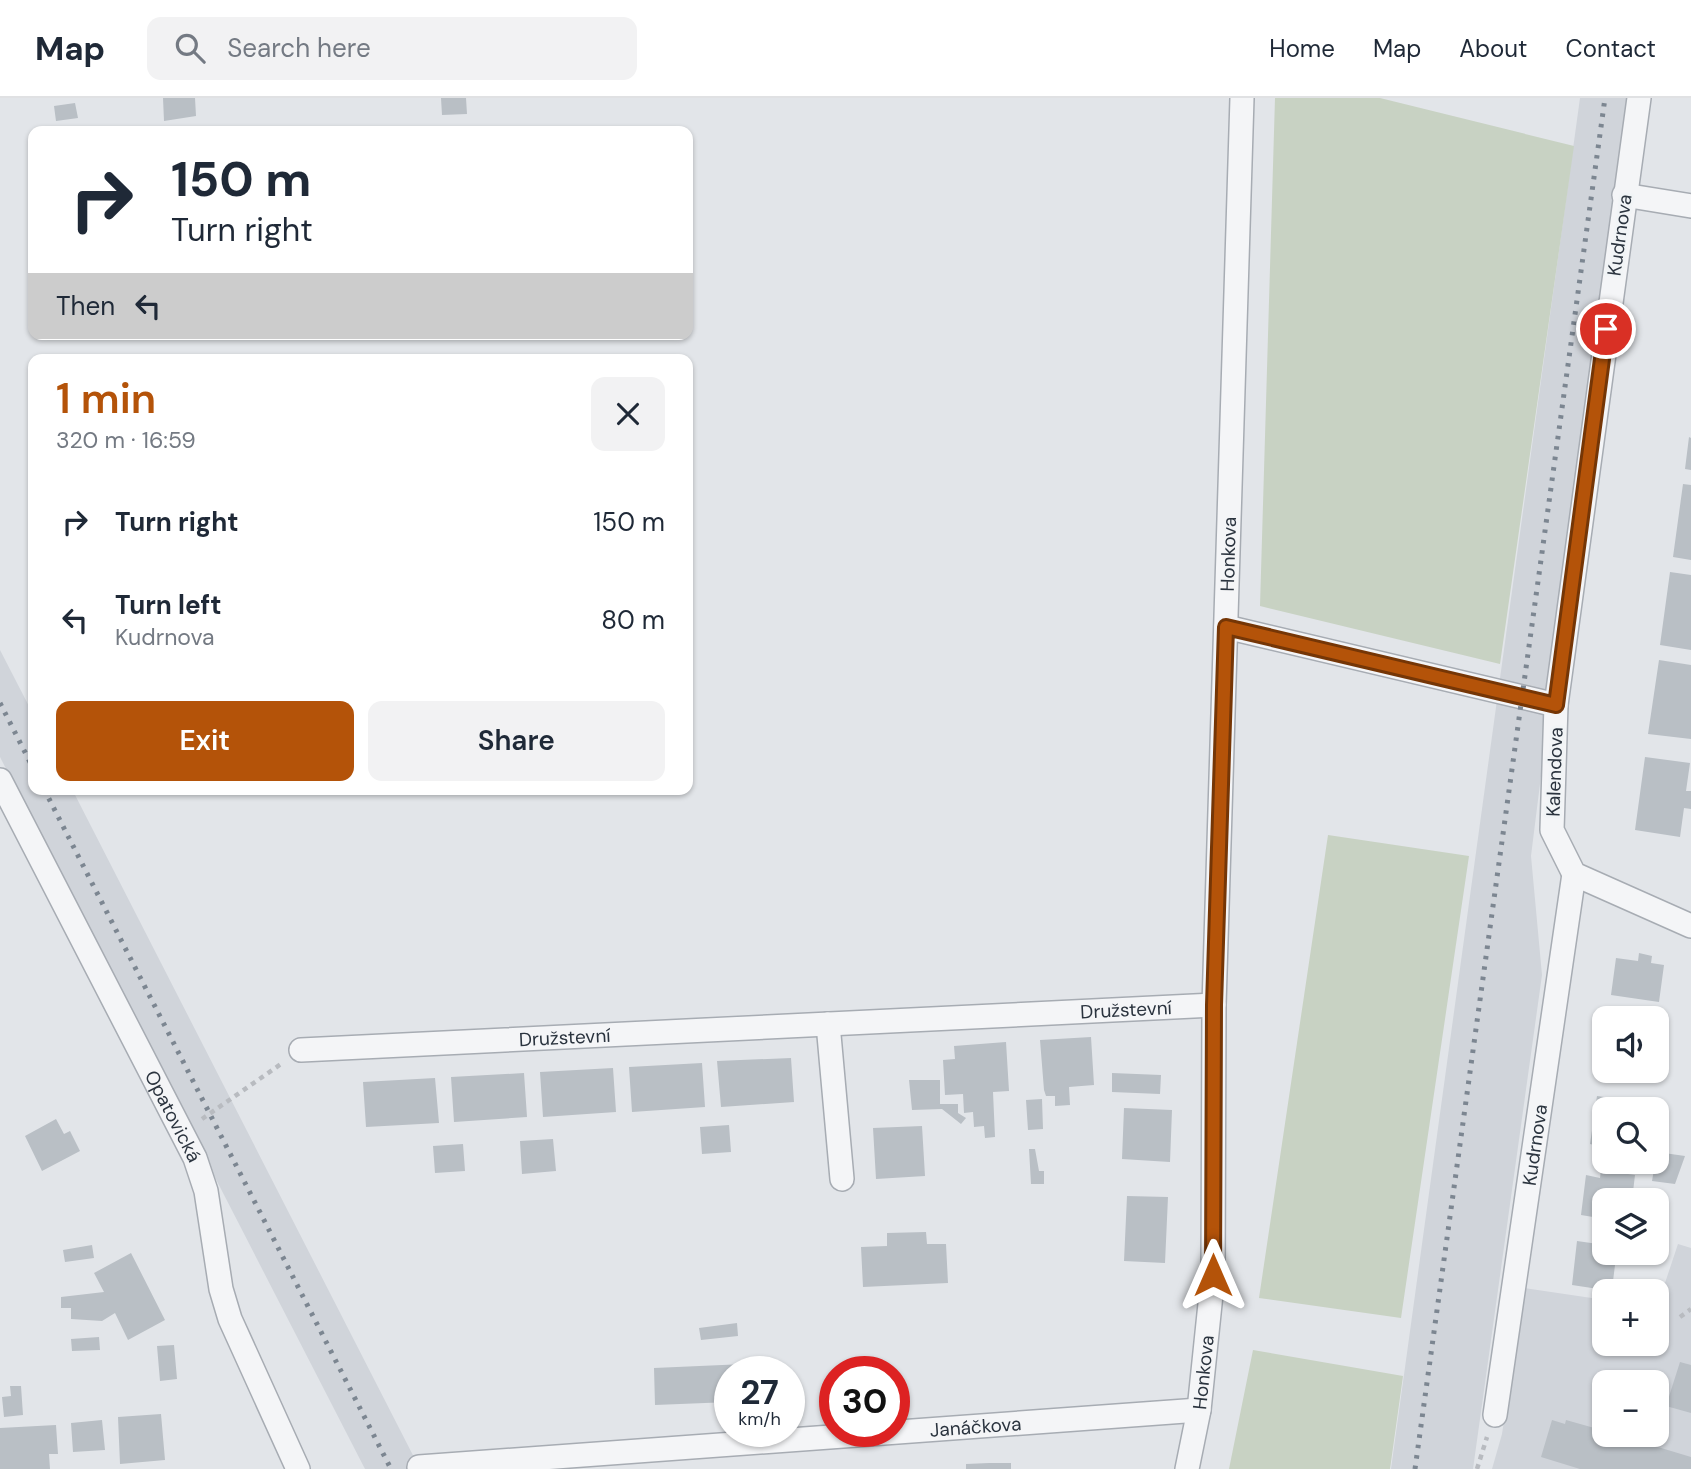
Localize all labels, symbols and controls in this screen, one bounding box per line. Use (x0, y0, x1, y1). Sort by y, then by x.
search box (147, 17, 637, 80)
text: Map (35, 27, 105, 70)
icon: search (171, 29, 209, 67)
text: Search here (227, 31, 371, 65)
text: Home (1269, 33, 1335, 64)
text: Map (1373, 33, 1421, 64)
text: About (1459, 33, 1528, 64)
text: Contact (1566, 33, 1656, 64)
text: 150 m (171, 147, 311, 211)
icon: right (56, 154, 147, 245)
street label: Kudrnova (1601, 193, 1638, 278)
text: Turn right (171, 209, 313, 251)
icon: left (129, 287, 167, 325)
text: Then (56, 289, 115, 323)
pin (1576, 299, 1636, 359)
icon: arrive (1587, 310, 1625, 348)
text: 1 min (56, 371, 156, 426)
button: close (591, 377, 665, 451)
text: 320 m · 16:59 (56, 425, 196, 455)
icon: right (56, 503, 94, 541)
text: Turn right (115, 505, 239, 539)
text: 150 m (593, 505, 665, 539)
street label: Honkova (1215, 516, 1242, 592)
text: Turn left (115, 588, 222, 622)
icon: left (56, 601, 94, 639)
text: 80 m (601, 603, 665, 637)
text: Kudrnova (115, 622, 214, 652)
button: Exit (56, 701, 354, 781)
button: Share (368, 701, 665, 781)
street label: Kalendova (1540, 727, 1569, 817)
street label: Družstevní (1080, 995, 1173, 1025)
map controls (1592, 1006, 1669, 1447)
button: sound (1592, 1006, 1669, 1083)
street label: Družstevní (518, 1023, 612, 1052)
street label: Opatovická (139, 1066, 207, 1166)
button: search (1592, 1097, 1669, 1174)
street label: Kudrnova (1517, 1102, 1553, 1187)
button: layers (1592, 1188, 1669, 1265)
position arrow (1176, 1238, 1250, 1312)
button: + (1592, 1279, 1669, 1356)
street label: Honkova (1187, 1334, 1220, 1411)
speed limit sign: 30 (819, 1356, 910, 1447)
text: 27 (740, 1369, 779, 1415)
button: − (1592, 1370, 1669, 1447)
text: km/h (738, 1407, 781, 1431)
street label: Janáčkova (929, 1411, 1022, 1443)

